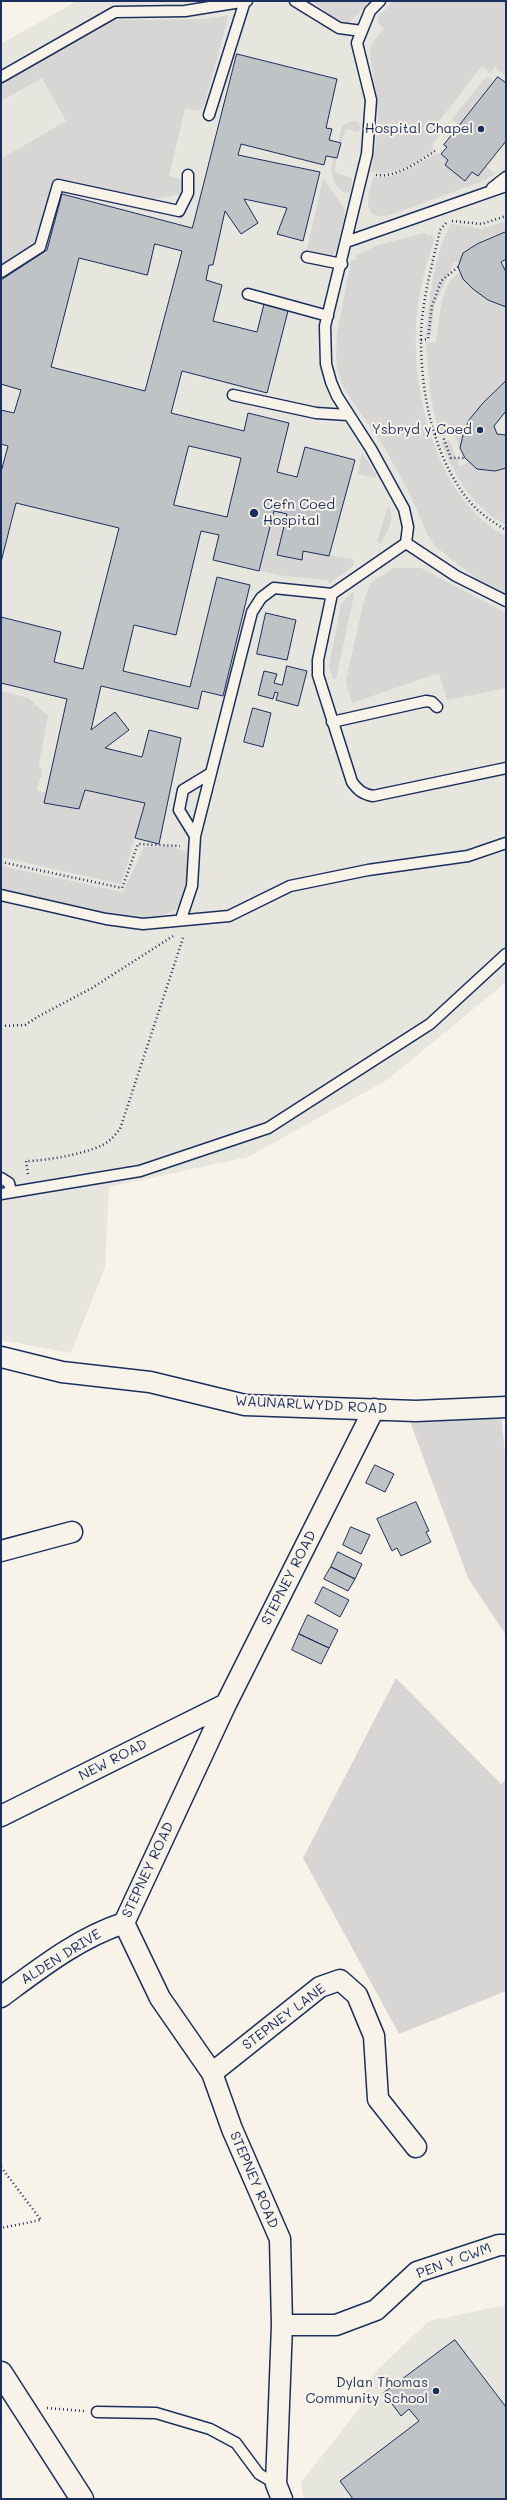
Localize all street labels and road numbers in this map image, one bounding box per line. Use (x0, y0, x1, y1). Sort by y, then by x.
street label: WAUNARLWYDD ROAD (235, 1393, 387, 1417)
street label: STEPNEY ROAD (258, 1528, 320, 1628)
street label: NEW ROAD (76, 1736, 150, 1784)
street label: STEPNEY ROAD (118, 1819, 178, 1921)
street label: ALDEN DRIVE (18, 1926, 104, 1988)
street label: STEPNEY LANE (239, 1980, 329, 2054)
street label: STEPNEY ROAD (226, 2129, 282, 2231)
street label: PEN Y CWM (414, 2240, 494, 2282)

